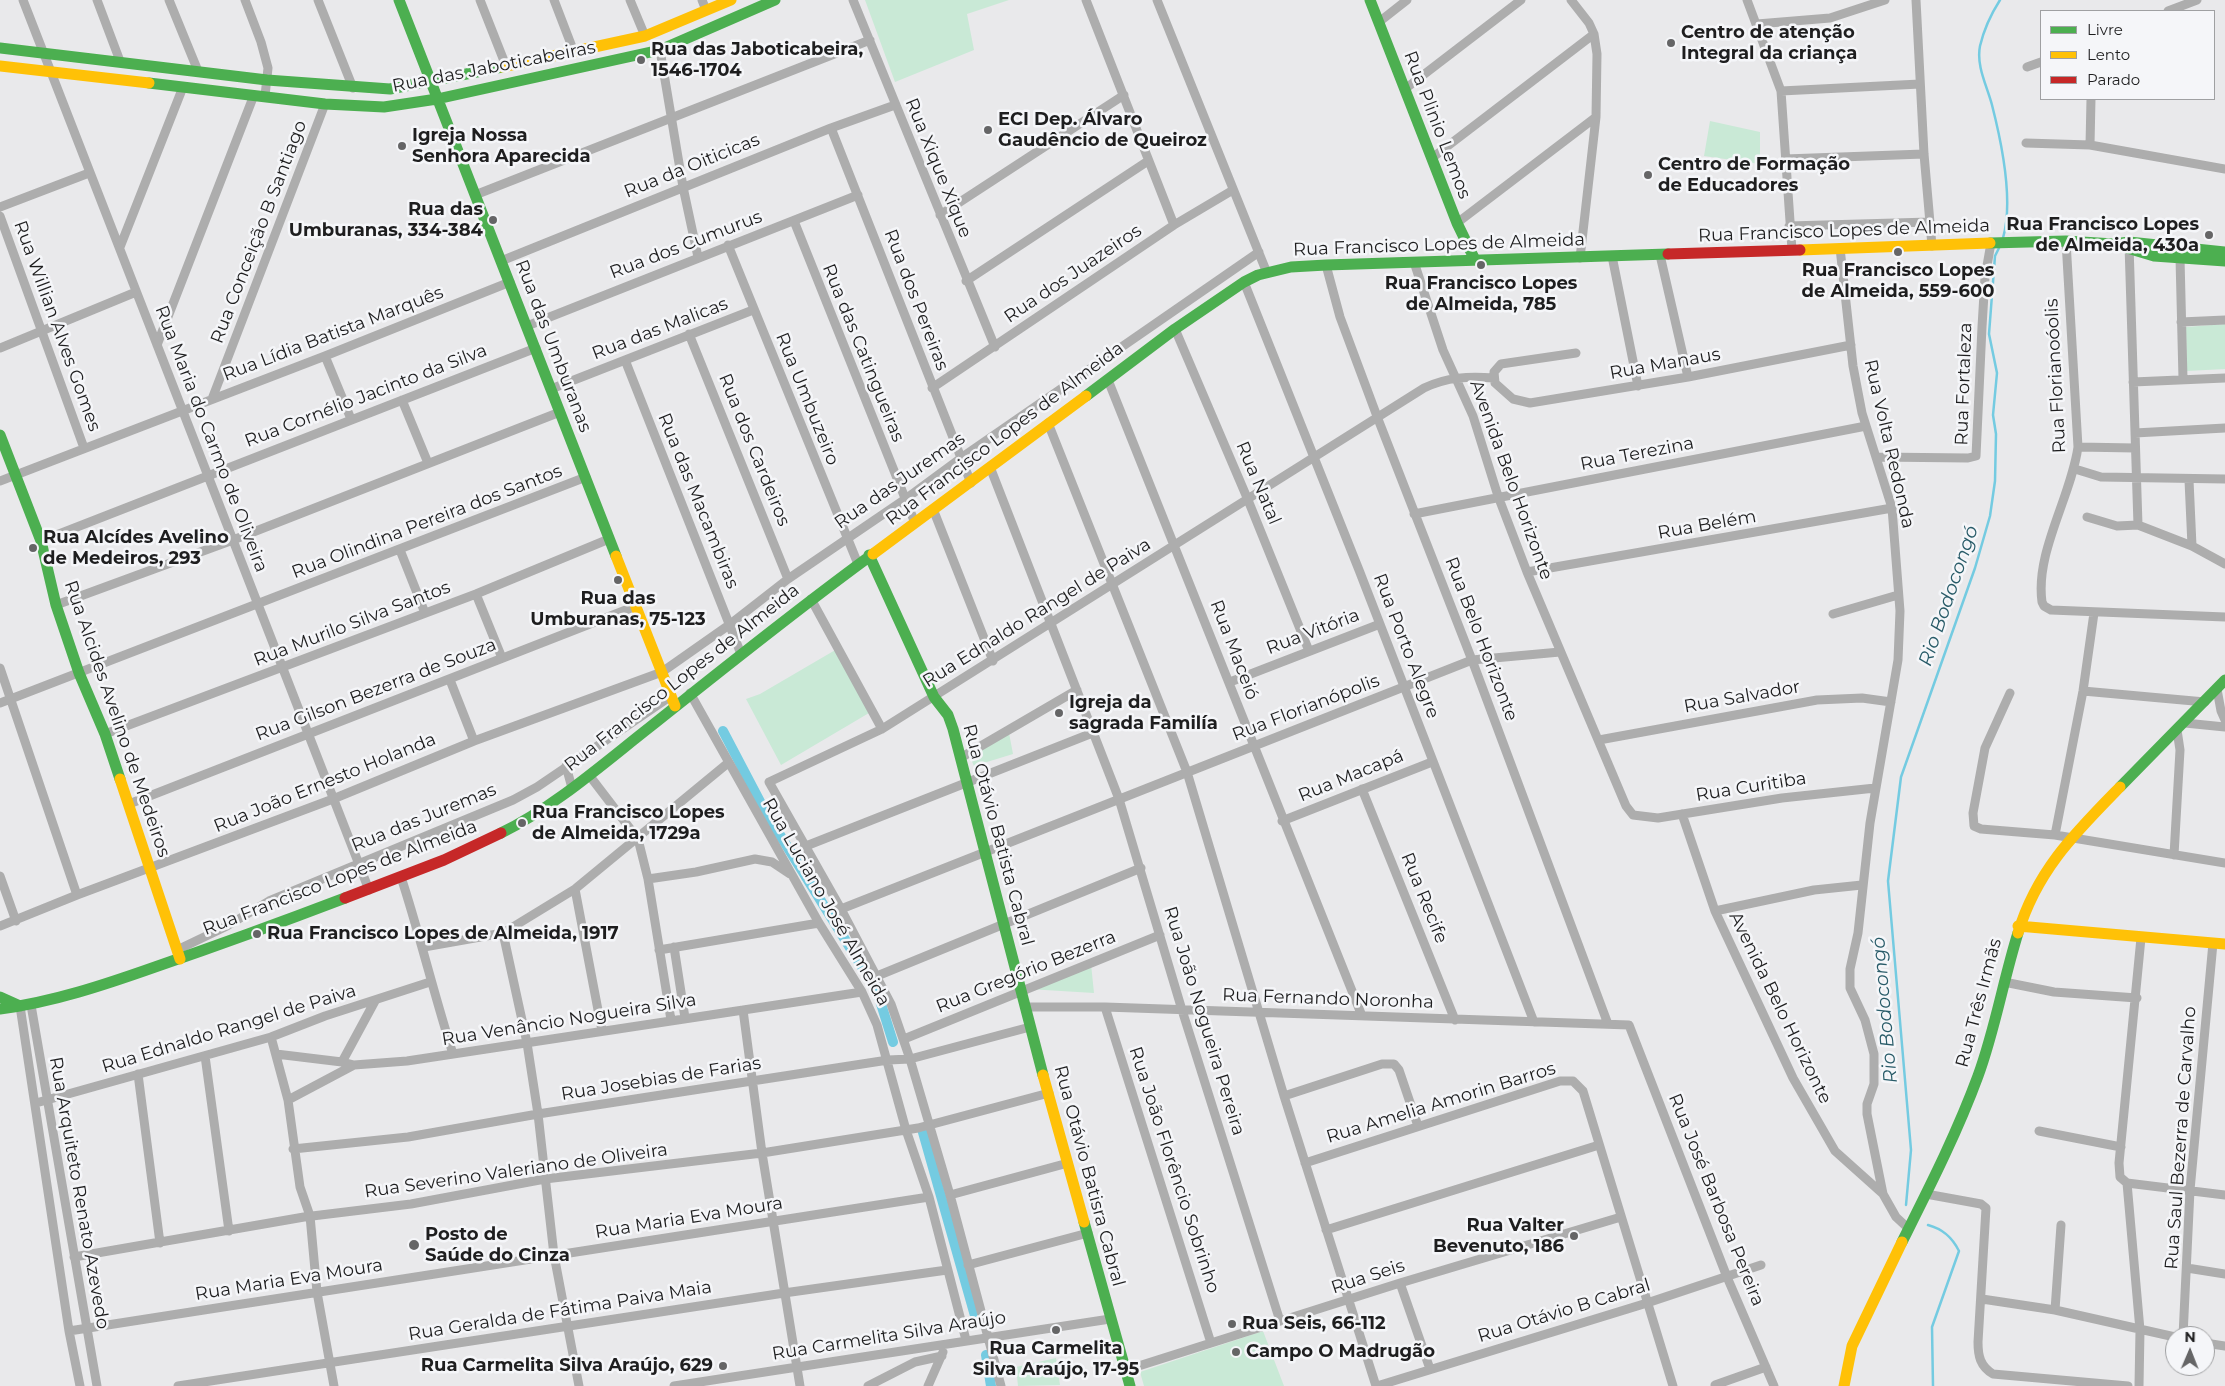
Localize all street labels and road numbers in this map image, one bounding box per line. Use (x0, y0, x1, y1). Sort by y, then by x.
street label: Rua das Jaboticabeiras (391, 37, 597, 97)
street label: Rua Plinio Lemos (1399, 48, 1475, 202)
street label: Rua Xique Xique (900, 95, 976, 241)
street label: Rua Conceição B Santiago (206, 117, 312, 347)
street label: Rua da Oiticicas (621, 129, 763, 203)
street label: Rua dos Cumurus (607, 206, 765, 284)
street label: Rua Francisco Lopes de Almeida (1698, 215, 1990, 247)
street label: Rua Willian Alves Gomes (9, 218, 105, 434)
street label: Rua dos Juazeiros (1000, 220, 1146, 328)
street label: Rua dos Pereiras (879, 226, 953, 374)
street label: Rua Francisco Lopes de Almeida (1293, 229, 1585, 261)
street label: Rua das Umburanas (510, 257, 596, 435)
street label: Rua das Catingueiras (817, 261, 909, 445)
street label: Rua Lídia Batista Marquês (220, 282, 446, 386)
street label: Rua das Malicas (589, 293, 731, 365)
street label: Rua Florianoóolis (2041, 298, 2071, 454)
street label: Rua Maria do Carmo de Oliveira (150, 303, 272, 575)
street label: Rua Fortaleza (1951, 322, 1977, 446)
street label: Rua Umbuzeiro (771, 330, 843, 468)
street label: Rua Francisco Lopes de Almeida (882, 338, 1128, 530)
street label: Rua Cornélio Jacinto da Silva (242, 340, 490, 452)
street label: Rua Manaus (1608, 344, 1722, 384)
street label: Rua Volta Redonda (1859, 357, 1919, 531)
street label: Rua dos Cardeiros (714, 371, 794, 529)
street label: Avenida Belo Horizonte (1465, 377, 1557, 583)
street label: Rua das Macambiras (653, 410, 743, 592)
street label: Rua das Juremas (831, 428, 969, 534)
street label: Rua Terezina (1578, 432, 1696, 476)
street label: Rua Natal (1231, 438, 1285, 528)
street label: Rua Olindina Pereira dos Santos (289, 460, 565, 584)
street label: Rua Belém (1656, 506, 1758, 544)
street label: Rua Ednaldo Rangel de Paiva (919, 534, 1155, 692)
street label: Rua Belo Horizonte (1440, 554, 1522, 724)
street label: Rua Porto Alegre (1368, 570, 1444, 722)
street label: Rua Murilo Silva Santos (251, 576, 453, 672)
street label: Rua Alcides Avelino de Medeiros (59, 578, 175, 860)
street label: Rua Francisco Lopes de Almeida (560, 580, 804, 776)
street label: Rua Maceió (1205, 597, 1263, 703)
street label: Rua Vitória (1263, 604, 1363, 660)
street label: Rua Gilson Bezerra de Souza (253, 634, 499, 746)
street label: Rua Florianópolis (1229, 670, 1383, 746)
street label: Rua Salvador (1682, 676, 1802, 718)
street label: Rua Otávio Batista Cabral (958, 722, 1038, 948)
street label: Rua João Ernesto Holanda (211, 728, 439, 838)
street label: Rua Macapá (1295, 745, 1407, 807)
street label: Rua Curitiba (1694, 768, 1808, 806)
street label: Rua das Juremas (348, 779, 500, 857)
street label: Rua Luciano José Almeida (757, 794, 895, 1010)
street label: Rua Francisco Lopes de Almeida (200, 816, 480, 940)
street label: Rua Recife (1396, 849, 1452, 947)
street label: Rua João Nogueira Pereira (1159, 904, 1249, 1138)
street label: Avenida Belo Horizonte (1724, 909, 1836, 1107)
street label: Rua Gregório Bezerra (933, 926, 1119, 1018)
street label: Rua Três Irmãs (1951, 936, 2007, 1070)
street label: Rua Ednaldo Rangel de Paiva (99, 980, 359, 1078)
street label: Rua Fernando Noronha (1222, 985, 1434, 1013)
street label: Rua Venâncio Nogueira Silva (440, 989, 698, 1051)
street label: Rua Saul Bezerra de Carvalho (2161, 1006, 2201, 1270)
street label: Rua João Florêncio Sobrinho (1124, 1044, 1224, 1296)
street label: Rua Josebias de Farias (559, 1053, 763, 1105)
street label: Rua Arquiteto Renato Azevedo (44, 1055, 114, 1331)
street label: Rua Amelia Amorin Barros (1324, 1058, 1558, 1148)
street label: Rua Otávio Batisra Cabral (1049, 1063, 1129, 1289)
street label: Rua José Barbosa Pereira (1663, 1091, 1769, 1309)
street label: Rua Severino Valeriano de Oliveira (363, 1139, 669, 1203)
street label: Rua Maria Eva Moura (594, 1192, 784, 1244)
street label: Rua Maria Eva Moura (194, 1254, 384, 1306)
street label: Rua Seis (1329, 1255, 1407, 1299)
street label: Rua Otávio B Cabral (1475, 1274, 1653, 1348)
street label: Rua Geralda de Fátima Paiva Maia (407, 1276, 713, 1346)
street label: Rua Carmelita Silva Araújo (771, 1307, 1007, 1365)

